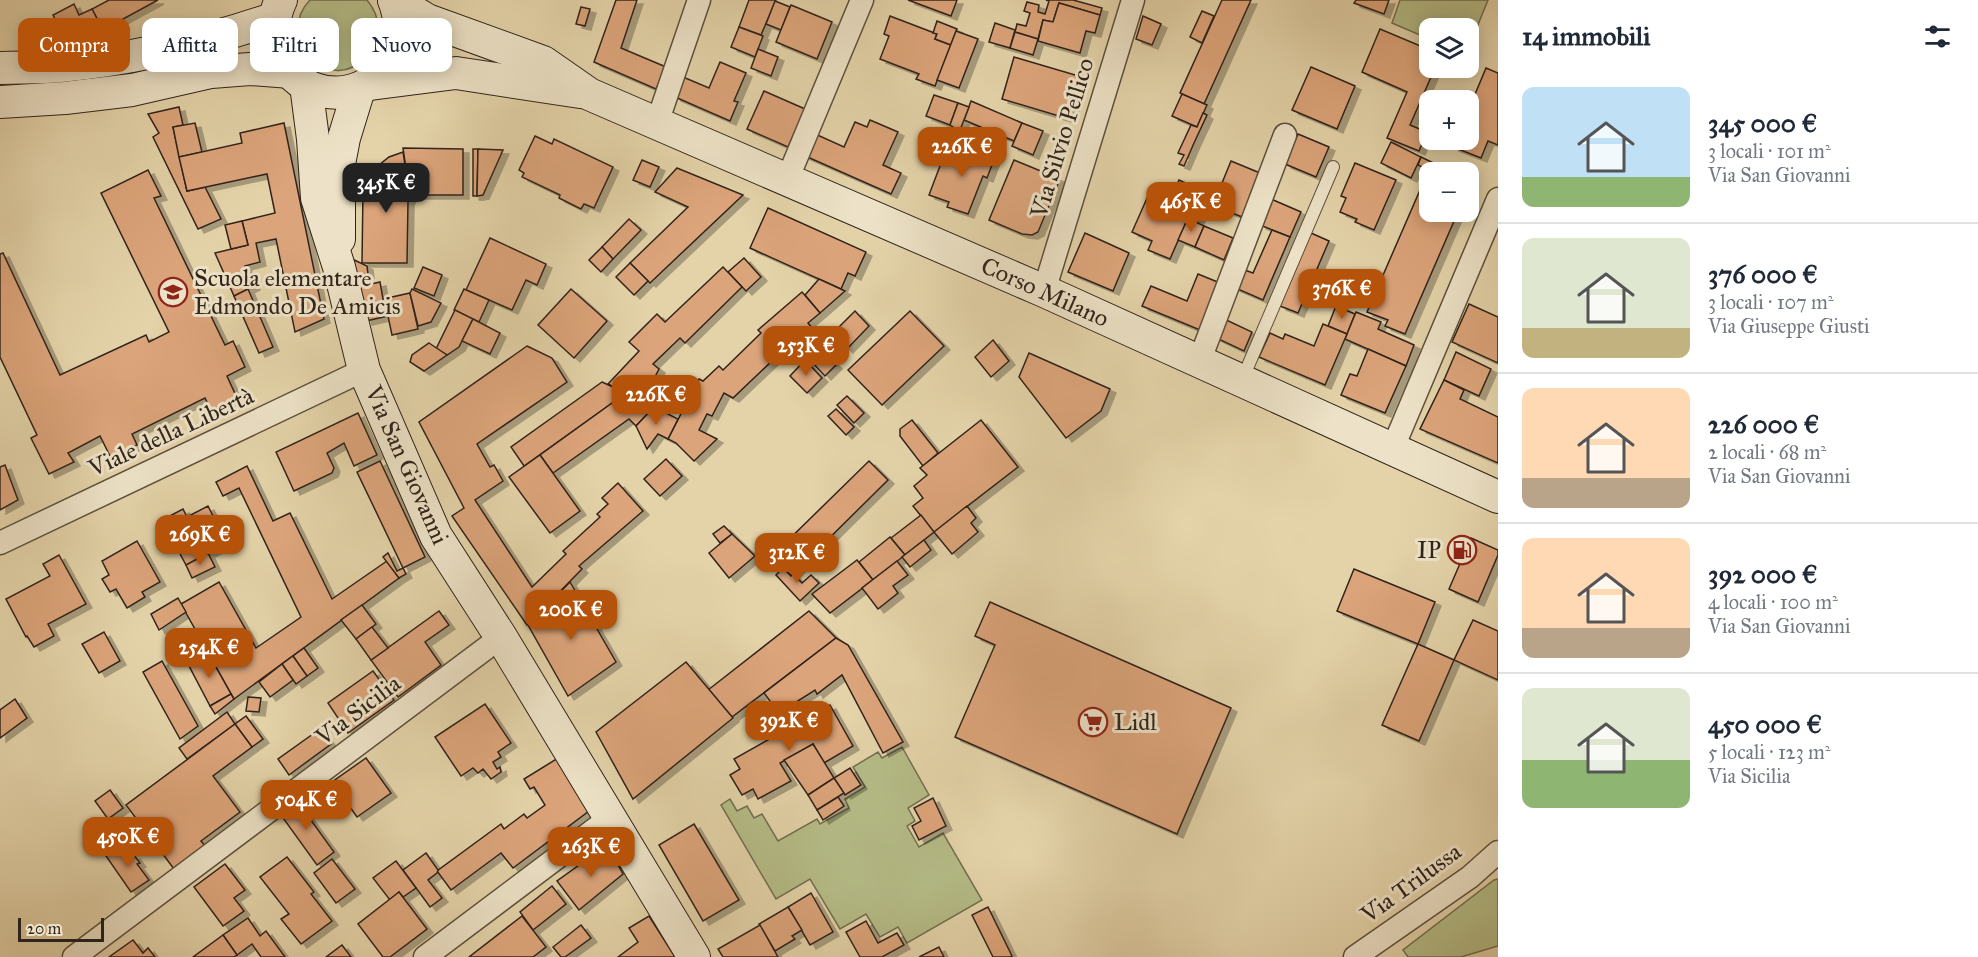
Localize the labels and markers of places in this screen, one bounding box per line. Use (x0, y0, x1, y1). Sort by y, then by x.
pin: 226K € (913, 127, 1011, 178)
pin: 345K € (337, 163, 435, 214)
pin: 465K € (1142, 182, 1240, 233)
place label: Scuola elementare Edmondo De Amicis (194, 263, 400, 321)
pin: 376K € (1293, 269, 1391, 320)
school or university icon: Scuola elementare Edmondo De Amicis (157, 276, 189, 308)
pin: 253K € (757, 326, 855, 377)
pin: 226K € (607, 375, 705, 426)
pin: 269K € (151, 515, 249, 566)
pin: 312K € (748, 533, 846, 584)
fuel station icon: IP (1446, 534, 1478, 566)
place label: IP (1417, 535, 1441, 565)
pin: 200K € (522, 590, 620, 641)
pin: 254K € (160, 628, 258, 679)
pin: 392K € (740, 701, 838, 752)
supermarket icon: Lidl (1077, 706, 1109, 738)
place label: Lidl (1114, 707, 1157, 737)
pin: 504K € (257, 780, 355, 831)
pin: 450K € (79, 817, 177, 868)
pin: 263K € (542, 827, 640, 878)

